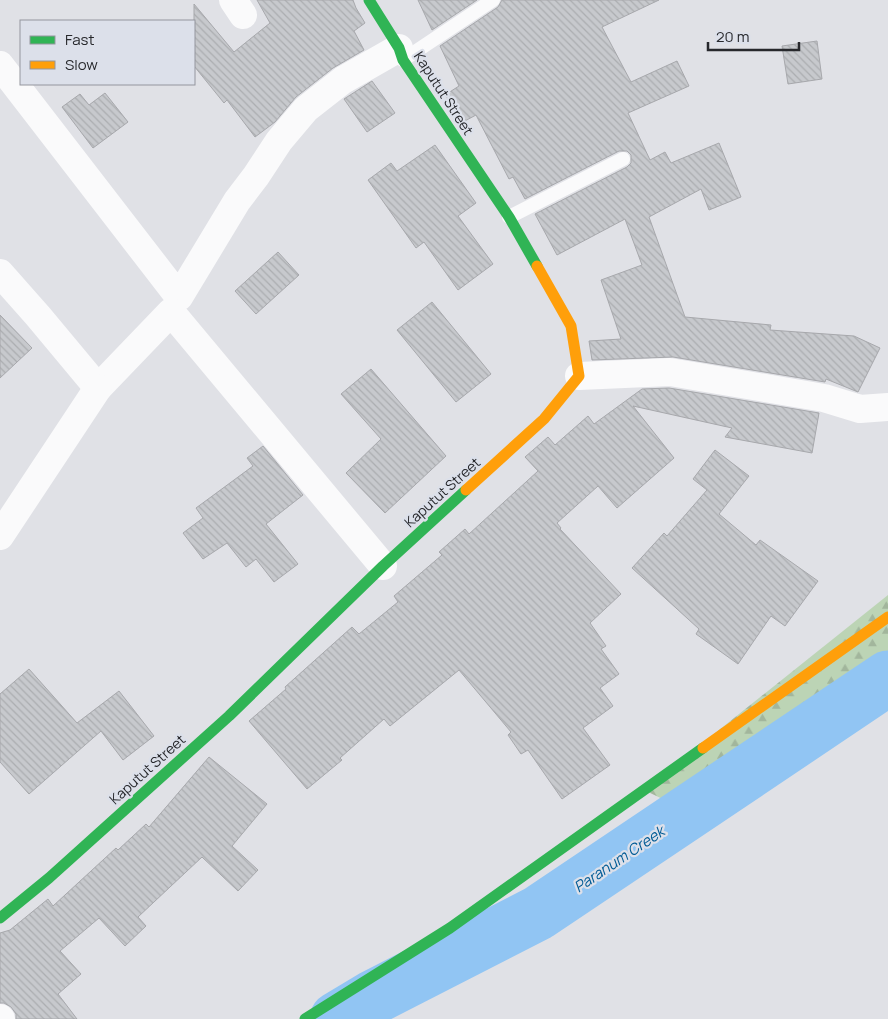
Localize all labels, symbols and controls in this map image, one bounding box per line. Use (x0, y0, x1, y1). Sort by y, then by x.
legend (20, 20, 195, 85)
scale bar (708, 20, 799, 52)
text: 20 m (716, 26, 749, 47)
text: Fast (65, 29, 94, 50)
street label: Kaputut Street (410, 48, 478, 139)
text: Slow (65, 54, 98, 75)
street label: Kaputut Street (400, 453, 484, 531)
street label: Kaputut Street (105, 730, 189, 808)
water label: Paranum Creek (570, 820, 671, 897)

